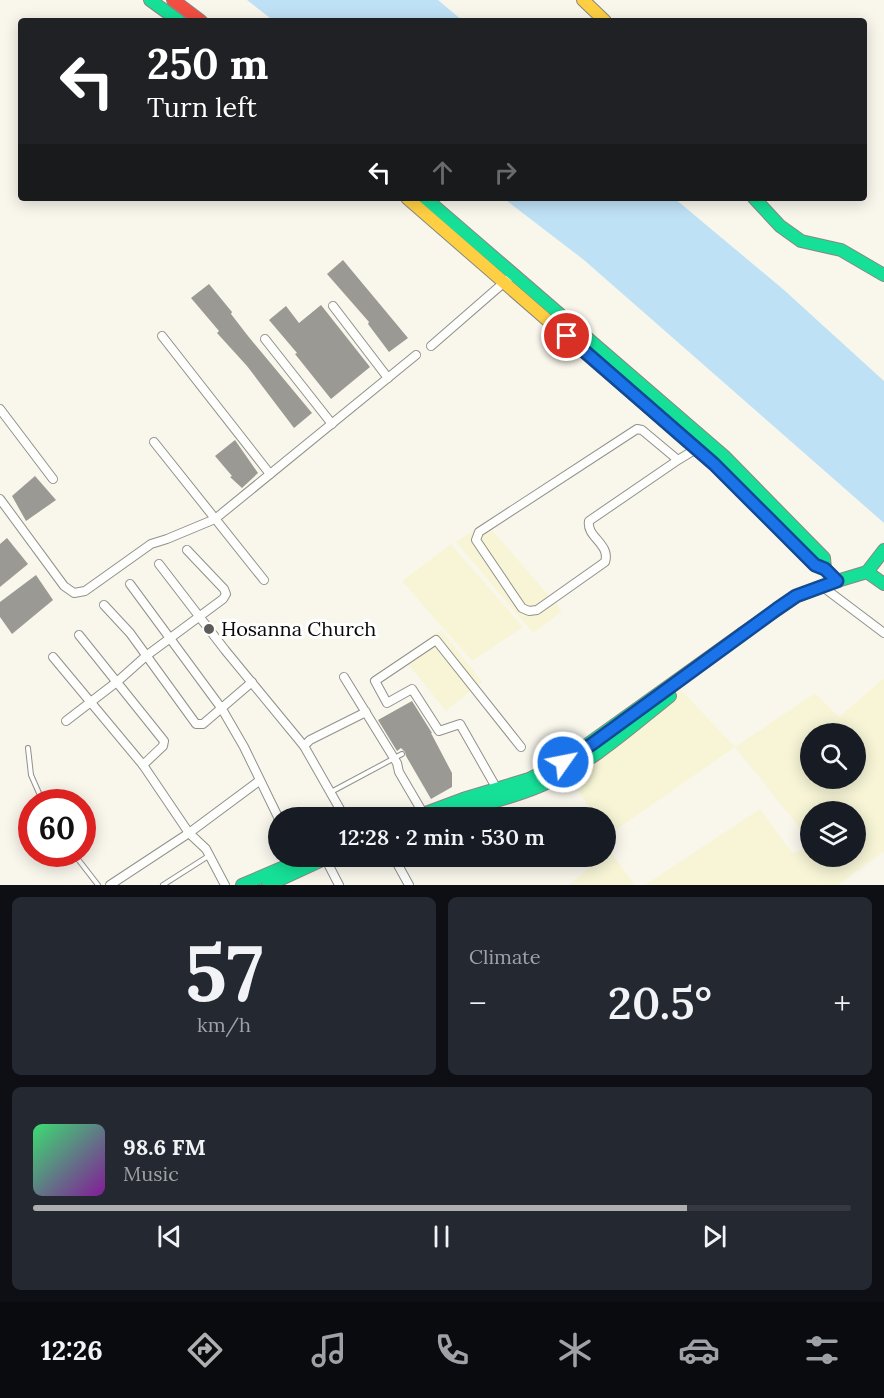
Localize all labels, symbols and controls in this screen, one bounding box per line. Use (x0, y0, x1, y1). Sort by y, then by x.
text: 250 m (147, 37, 268, 91)
icon: left (48, 42, 126, 120)
text: Turn left (147, 90, 257, 124)
icon: left (363, 156, 396, 189)
icon: ahead (426, 156, 459, 189)
icon: right (489, 156, 522, 189)
pin (541, 310, 592, 361)
icon: arrive (550, 319, 583, 352)
place label: Hosanna Church (221, 616, 376, 641)
marker: Hosanna Church (202, 622, 216, 636)
map controls (800, 723, 866, 867)
button: search (800, 723, 866, 789)
position arrow (531, 730, 595, 794)
speed limit sign: 60 (18, 789, 96, 867)
button: layers (800, 801, 866, 867)
text: 12:28 · 2 min · 530 m (339, 823, 545, 851)
text: 57 (185, 923, 263, 1022)
text: Climate (469, 944, 541, 969)
text: 20.5° (608, 974, 712, 1031)
text: − (469, 982, 487, 1024)
text: + (834, 982, 851, 1024)
text: km/h (197, 1012, 251, 1037)
text: 98.6 FM (123, 1133, 206, 1161)
text: Music (123, 1161, 179, 1186)
icon: previous (153, 1220, 186, 1253)
icon: pause (425, 1220, 458, 1253)
icon: next (698, 1220, 731, 1253)
icon: directions (184, 1329, 226, 1371)
icon: music (308, 1329, 350, 1371)
icon: phone (431, 1329, 473, 1371)
icon: climate (554, 1329, 596, 1371)
icon: car (678, 1329, 720, 1371)
icon: filters (801, 1329, 843, 1371)
text: 12:26 (41, 1333, 103, 1367)

